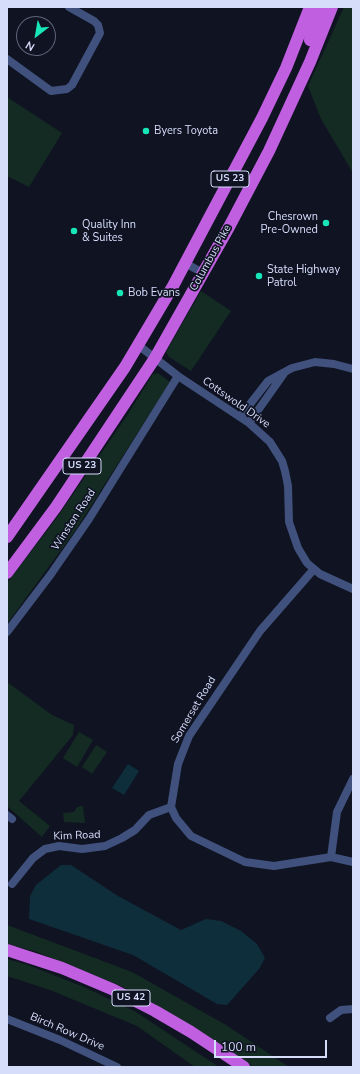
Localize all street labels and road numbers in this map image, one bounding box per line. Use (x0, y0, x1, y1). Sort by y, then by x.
road number: US 23 (211, 171, 249, 187)
street label: Columbus Pike (187, 223, 235, 293)
street label: Cottswold Drive (200, 375, 272, 431)
road number: US 23 (63, 458, 101, 474)
street label: Winston Road (49, 487, 99, 553)
street label: Somerset Road (169, 674, 219, 746)
street label: Kim Road (53, 829, 101, 843)
road number: US 42 (112, 990, 150, 1006)
street label: Birch Row Drive (28, 1010, 106, 1054)

